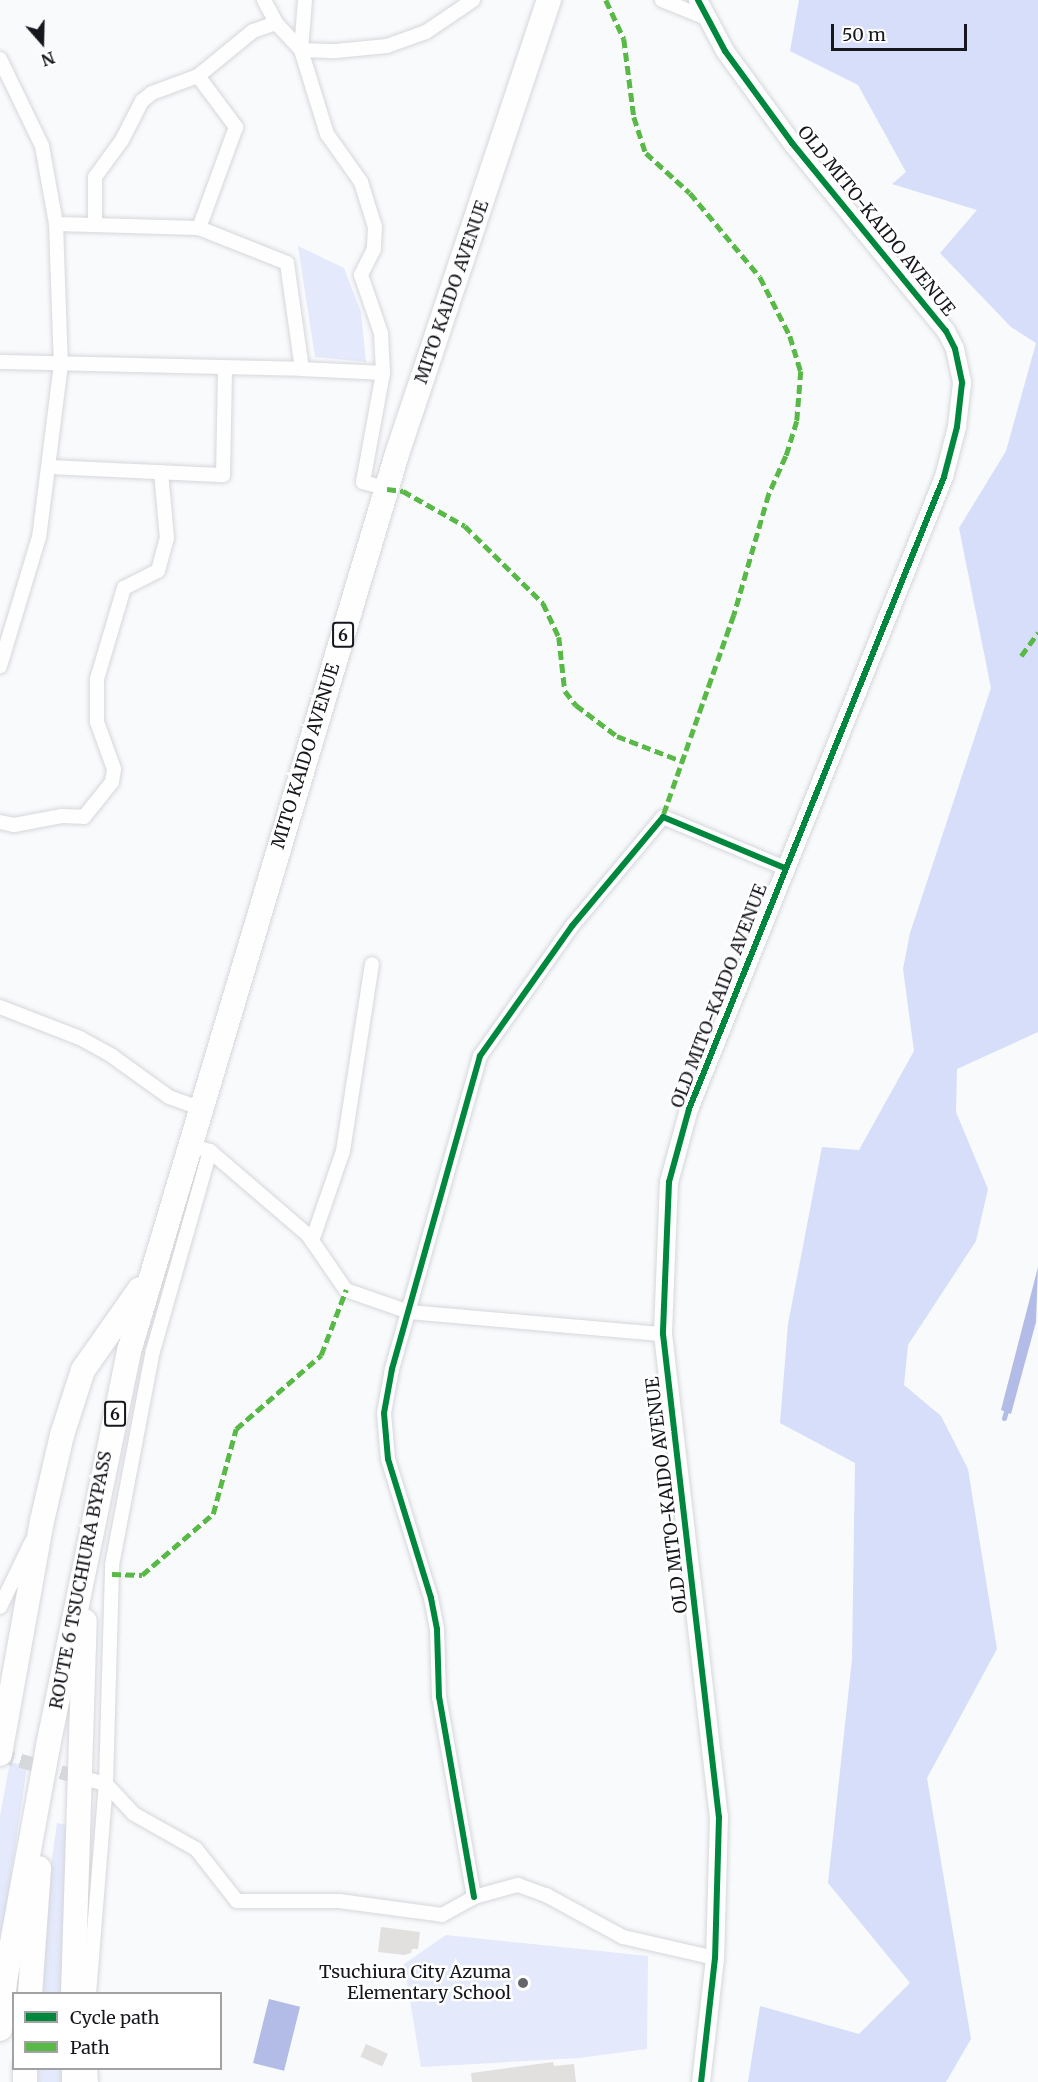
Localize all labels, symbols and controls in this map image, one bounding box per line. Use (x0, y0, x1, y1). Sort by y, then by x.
north arrow (12, 12, 72, 72)
scale bar (834, 12, 970, 50)
text: 50 m (842, 23, 886, 46)
text: N (39, 47, 58, 70)
street label: OLD MITO-KAIDO AVENUE (793, 122, 959, 320)
street label: MITO KAIDO AVENUE (410, 197, 494, 387)
road number: 6 (331, 622, 355, 648)
street label: MITO KAIDO AVENUE (268, 661, 344, 851)
street label: OLD MITO-KAIDO AVENUE (666, 881, 772, 1111)
street label: OLD MITO-KAIDO AVENUE (642, 1376, 692, 1614)
road number: 6 (103, 1401, 127, 1427)
street label: ROUTE 6 TSUCHIURA BYPASS (45, 1449, 117, 1711)
place label: Tsuchiura City Azuma Elementary School (319, 1962, 511, 2004)
marker: Tsuchiura City Azuma Elementary School (516, 1976, 530, 1990)
legend (12, 1992, 222, 2070)
text: Cycle path (70, 2006, 159, 2029)
text: Path (70, 2036, 110, 2059)

